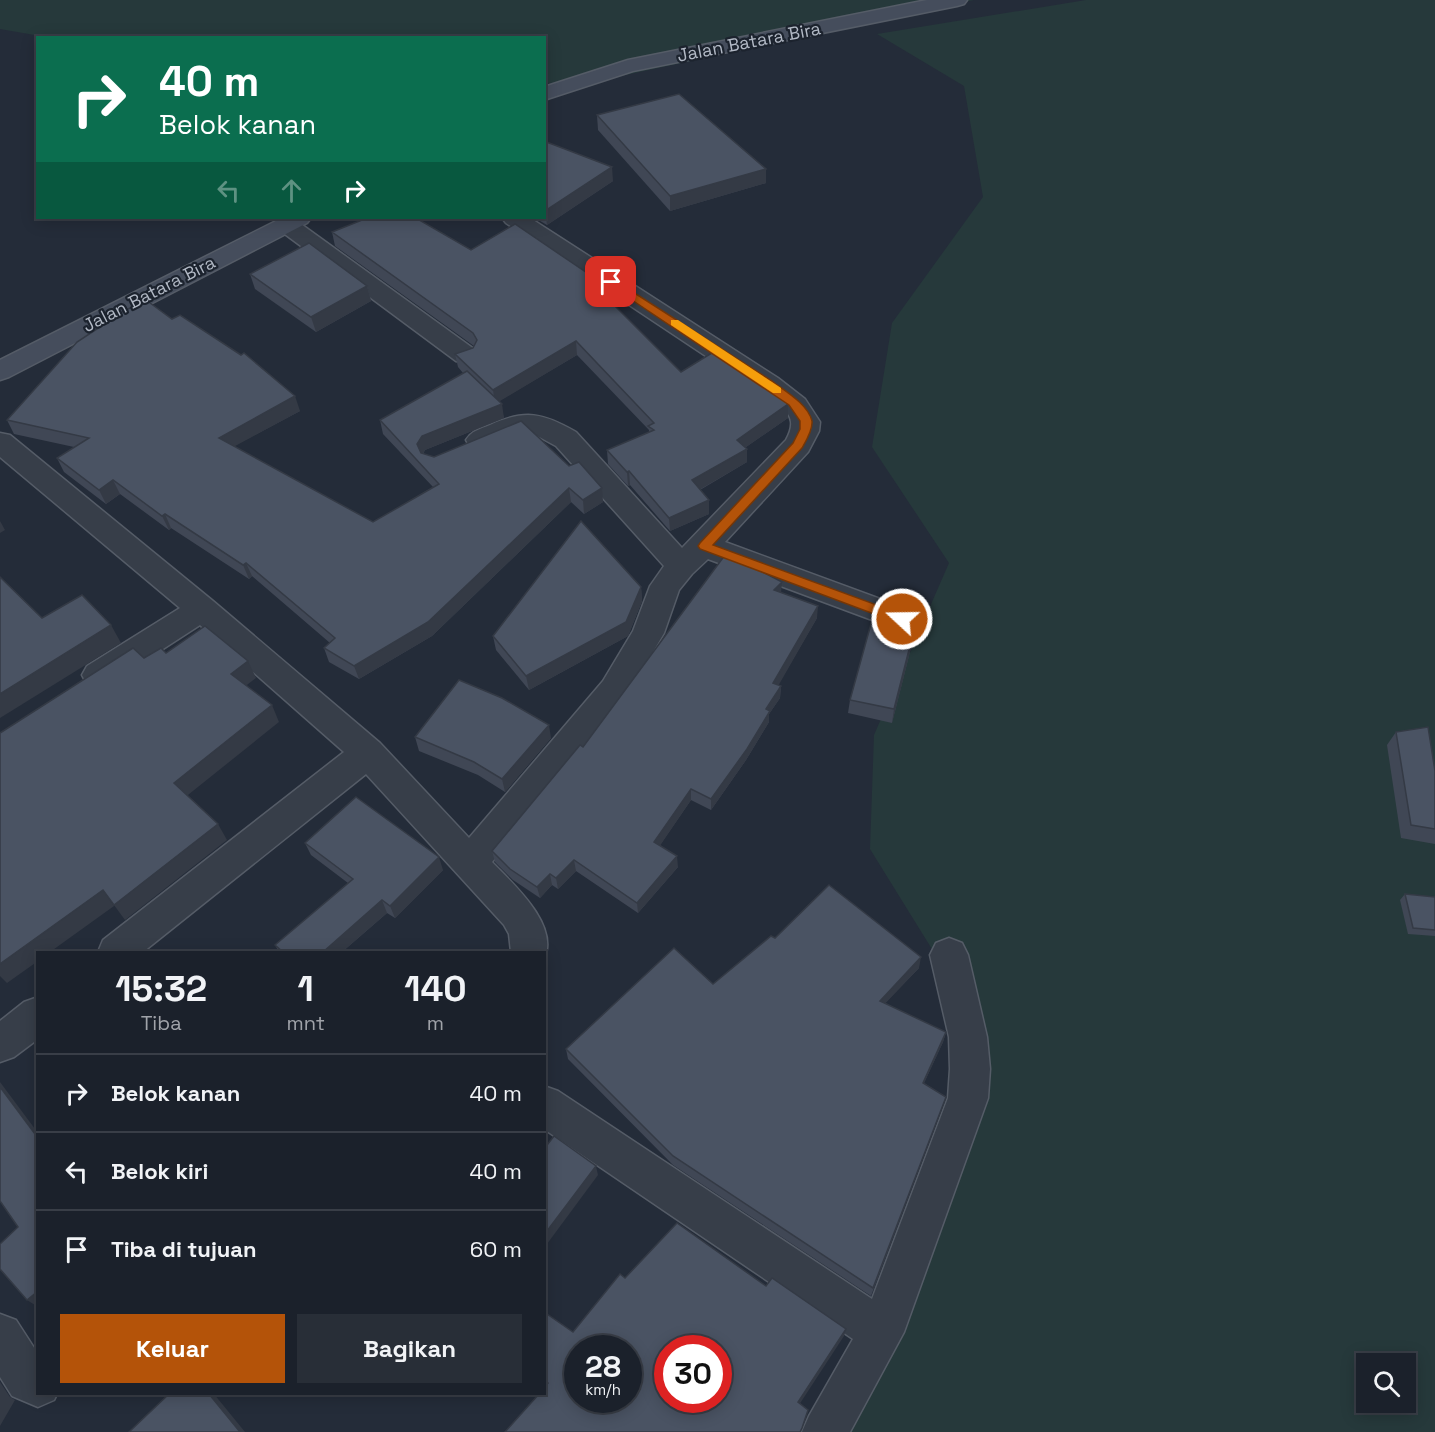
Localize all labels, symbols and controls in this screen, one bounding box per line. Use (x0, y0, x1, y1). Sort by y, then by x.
street label: Jalan Batara Bira (675, 16, 823, 67)
text: 40 m (159, 55, 259, 108)
icon: right (60, 60, 138, 138)
text: Belok kanan (159, 107, 316, 142)
icon: left (212, 174, 245, 207)
icon: ahead (275, 174, 308, 207)
icon: right (338, 174, 371, 207)
street label: Jalan Batara Bira (79, 250, 219, 337)
pin (585, 256, 636, 307)
icon: arrive (594, 265, 627, 298)
position arrow (870, 587, 934, 651)
text: 15:32 (115, 966, 207, 1012)
text: 1 (298, 966, 314, 1012)
text: 140 (404, 966, 467, 1012)
text: Tiba (141, 1010, 182, 1036)
text: mnt (286, 1010, 325, 1036)
text: m (427, 1010, 444, 1036)
icon: right (60, 1077, 93, 1110)
text: Belok kanan (111, 1079, 240, 1107)
text: 40 m (470, 1079, 522, 1107)
icon: left (60, 1155, 93, 1188)
text: Belok kiri (111, 1157, 208, 1185)
text: 40 m (470, 1157, 522, 1185)
icon: arrive (60, 1233, 93, 1266)
text: Tiba di tujuan (111, 1235, 257, 1263)
text: 60 m (470, 1235, 522, 1263)
button: Keluar (60, 1314, 285, 1383)
button: Bagikan (297, 1314, 522, 1383)
speed limit sign: 30 (654, 1335, 732, 1413)
text: 28 (585, 1347, 621, 1386)
map controls (1356, 1353, 1416, 1413)
button: search (1356, 1353, 1416, 1413)
text: km/h (585, 1380, 621, 1399)

